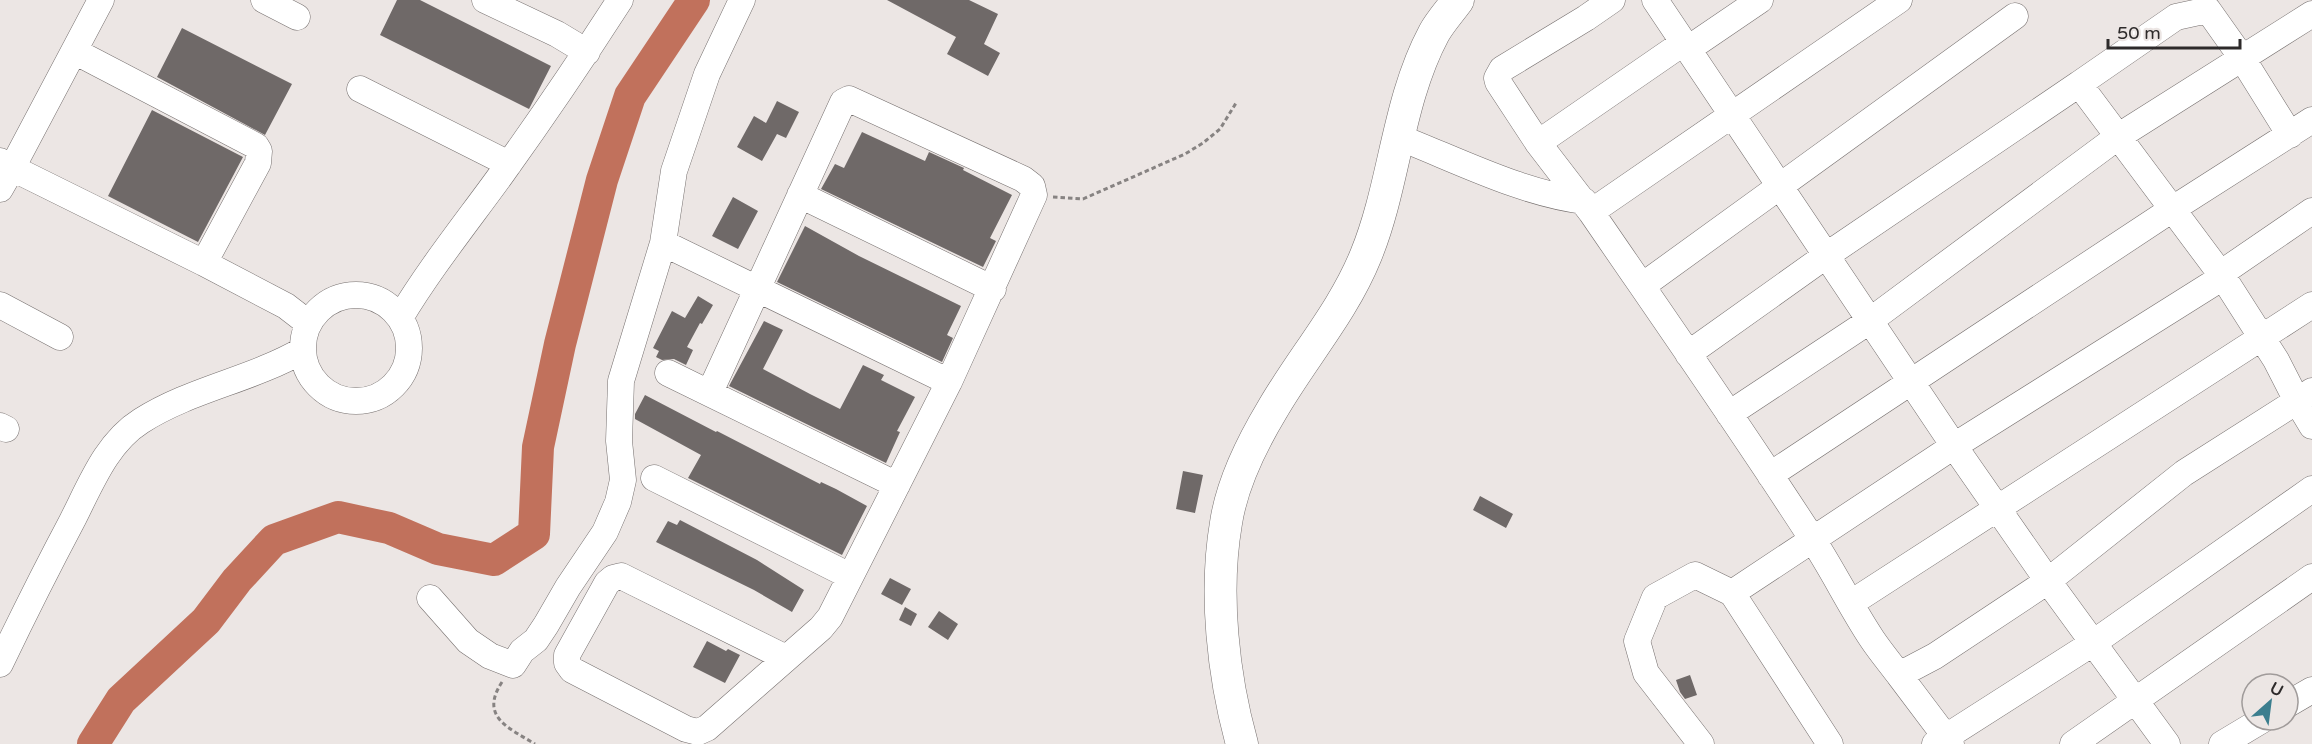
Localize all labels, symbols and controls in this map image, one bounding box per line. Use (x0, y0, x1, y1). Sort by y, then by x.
scale bar (2108, 12, 2240, 50)
text: 50 m (2117, 22, 2161, 44)
north arrow (2240, 672, 2300, 732)
text: U (2267, 678, 2287, 701)

